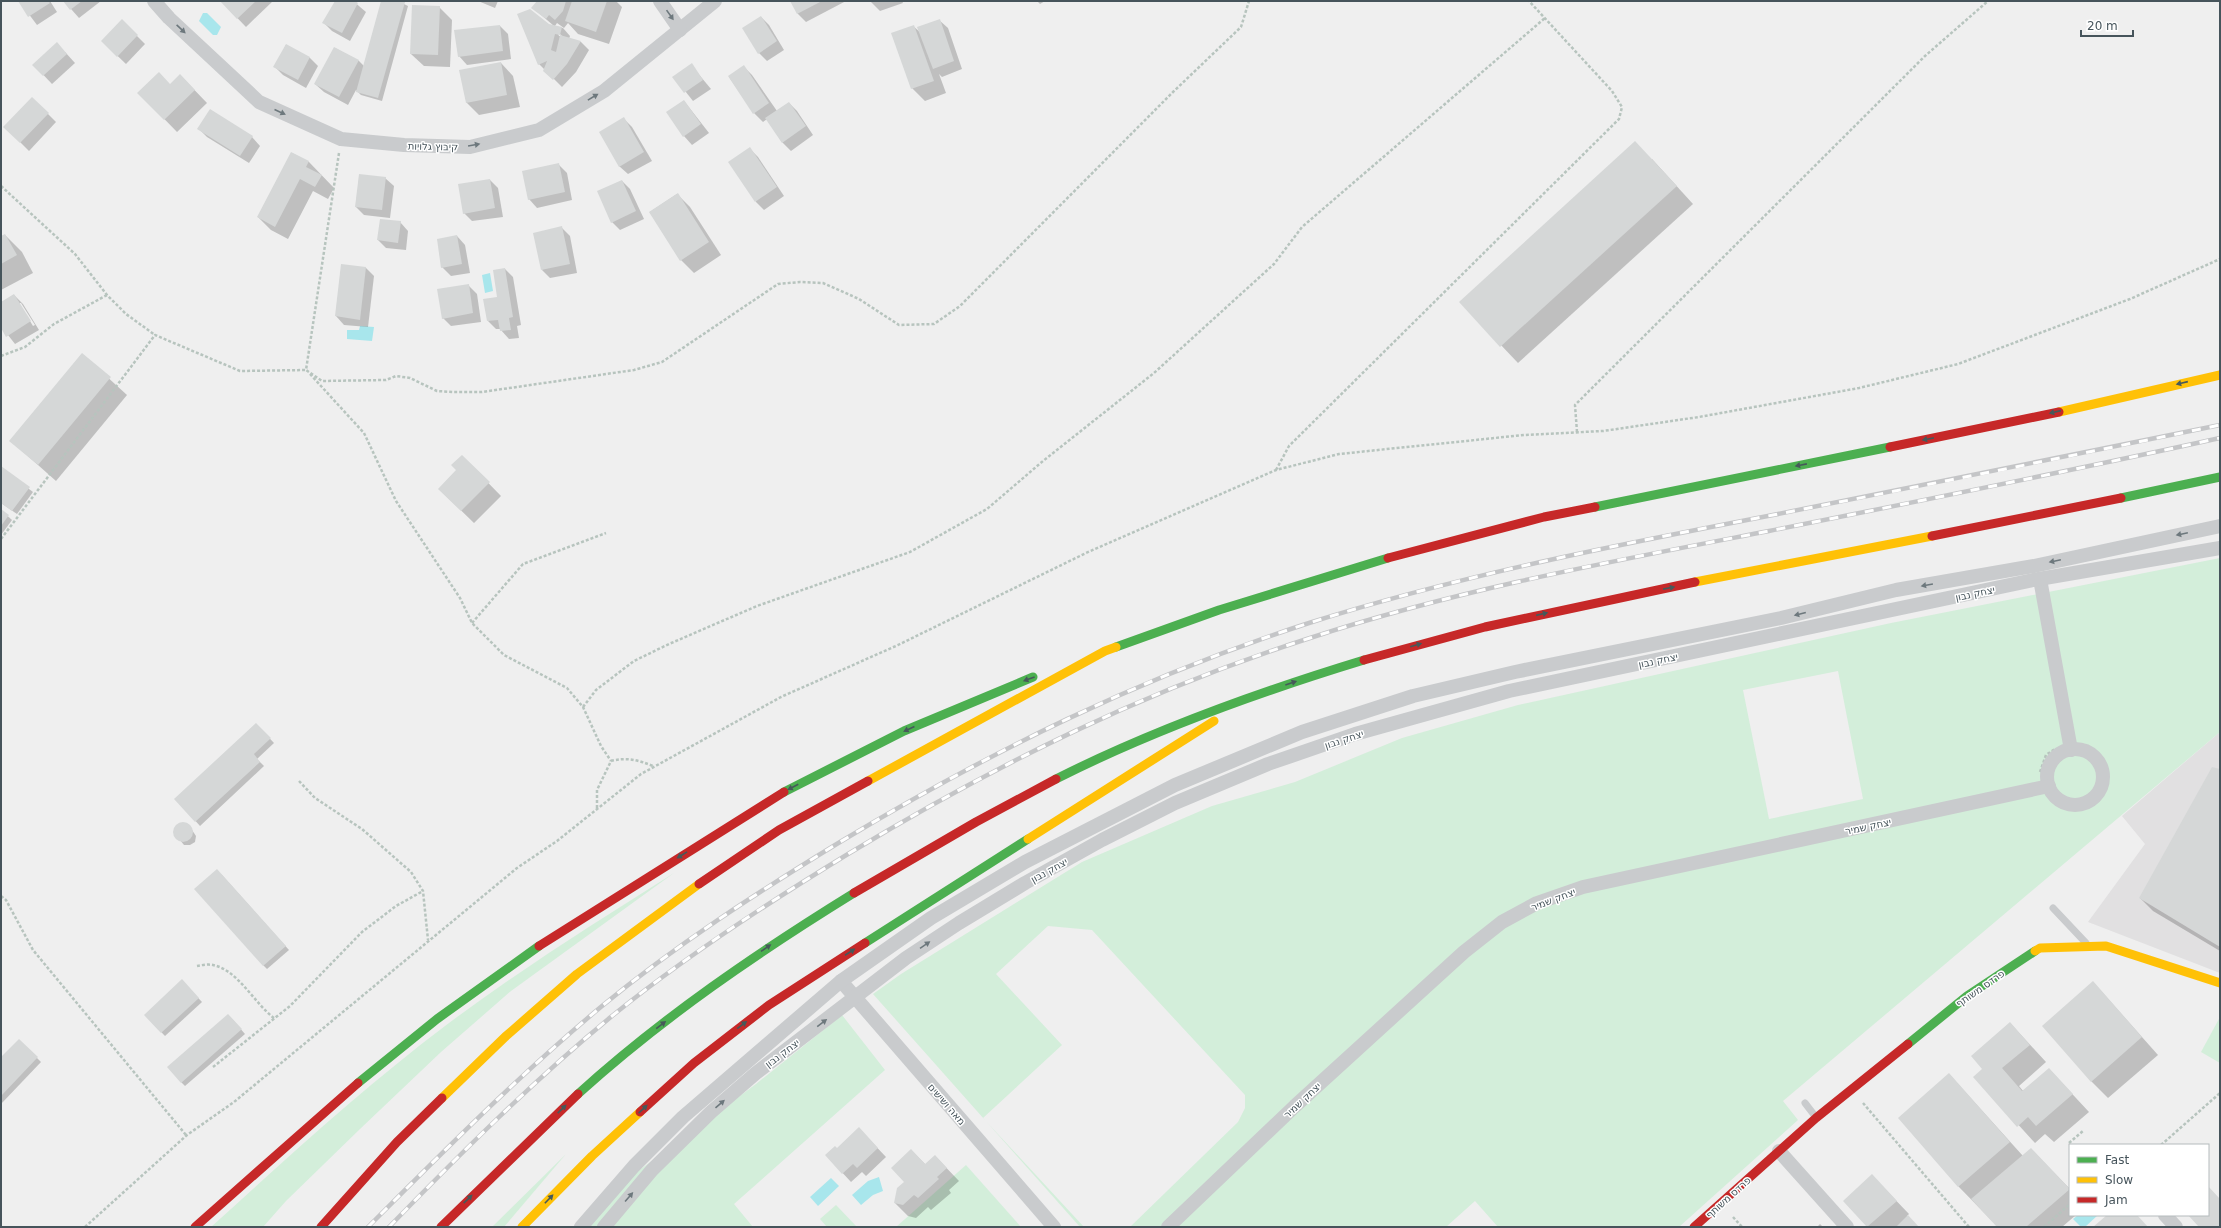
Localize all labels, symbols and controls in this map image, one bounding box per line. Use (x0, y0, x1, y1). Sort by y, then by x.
one-way arrow (666, 10, 674, 21)
scale bar (2081, 12, 2133, 38)
text: 20 m (2087, 19, 2118, 33)
one-way arrow (176, 25, 186, 34)
one-way arrow (587, 94, 599, 101)
one-way arrow (275, 109, 287, 115)
street label: קיבוץ גלויות (408, 141, 458, 152)
one-way arrow (468, 142, 480, 148)
one-way arrow (2176, 381, 2188, 387)
one-way arrow (2049, 410, 2061, 416)
one-way arrow (1922, 437, 1934, 443)
one-way arrow (1794, 462, 1807, 468)
one-way arrow (2176, 532, 2188, 538)
one-way arrow (2049, 559, 2061, 565)
one-way arrow (1921, 582, 1933, 588)
one-way arrow (1663, 584, 1675, 590)
street label: יצחק נבון (1954, 584, 1996, 603)
one-way arrow (1536, 610, 1548, 616)
one-way arrow (1794, 611, 1806, 617)
one-way arrow (1410, 642, 1422, 648)
street label: יצחק נבון (1637, 651, 1679, 670)
one-way arrow (1023, 676, 1035, 682)
one-way arrow (1286, 680, 1298, 686)
one-way arrow (904, 726, 915, 732)
street label: יצחק נבון (1323, 728, 1365, 751)
one-way arrow (787, 783, 799, 790)
street label: יצחק שמיר (1844, 816, 1892, 837)
one-way arrow (677, 852, 688, 859)
street label: יצחק נבון (1029, 856, 1069, 885)
street label: יצחק שמיר (1529, 886, 1577, 913)
one-way arrow (920, 941, 930, 949)
one-way arrow (760, 944, 771, 952)
one-way arrow (845, 948, 855, 956)
street label: פרדס משותף (1954, 968, 2007, 1009)
one-way arrow (816, 1019, 827, 1028)
one-way arrow (737, 1021, 748, 1030)
one-way arrow (656, 1022, 666, 1030)
street label: יצחק נבון (763, 1037, 802, 1070)
street label: יצחק שמיר (1282, 1080, 1323, 1120)
street label: מאה ושישים (926, 1081, 968, 1127)
one-way arrow (715, 1100, 725, 1109)
one-way arrow (557, 1104, 567, 1114)
one-way arrow (638, 1104, 648, 1114)
legend (2069, 1144, 2209, 1216)
text: Fast (2105, 1153, 2129, 1167)
text: Slow (2105, 1173, 2133, 1187)
street label: פרדס משותף (1704, 1174, 1753, 1220)
one-way arrow (625, 1192, 634, 1203)
text: Jam (2104, 1193, 2128, 1207)
one-way arrow (463, 1194, 473, 1204)
one-way arrow (545, 1194, 554, 1204)

